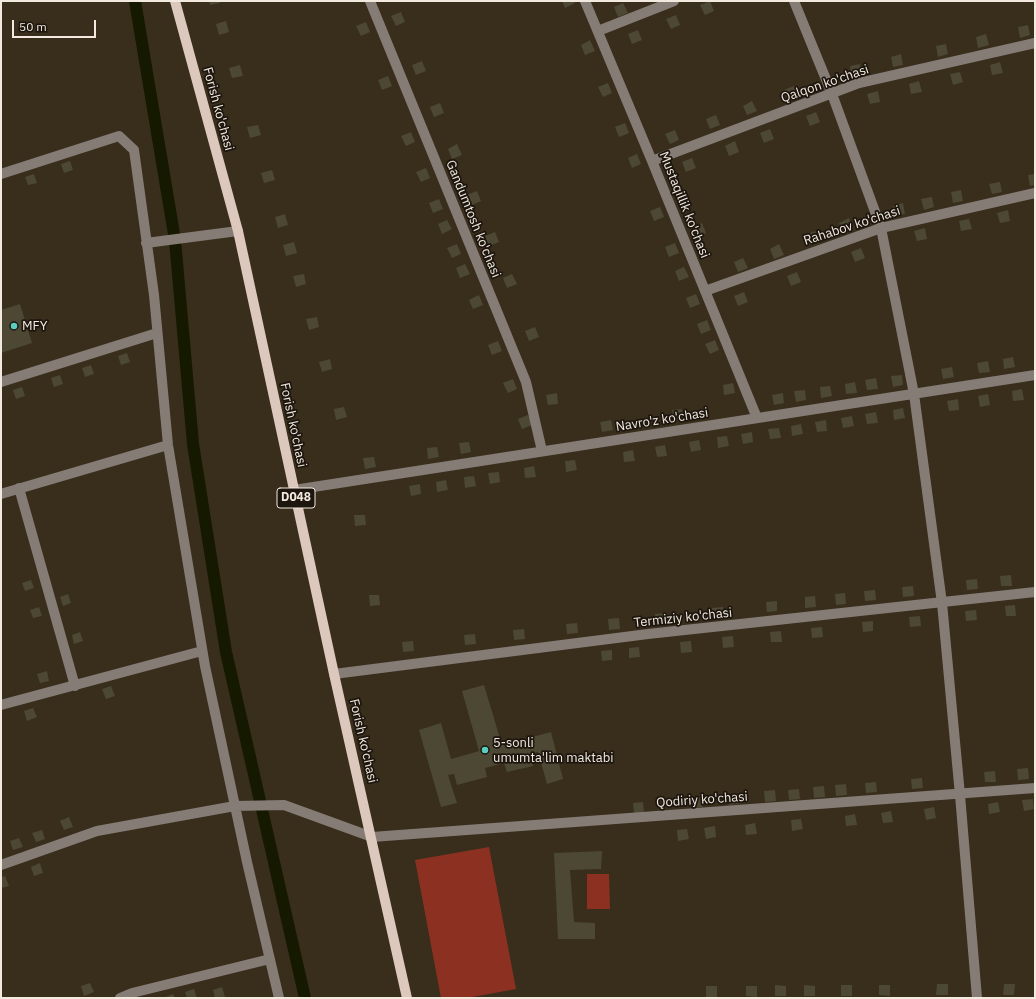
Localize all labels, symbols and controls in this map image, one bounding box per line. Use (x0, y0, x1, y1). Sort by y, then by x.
scale bar (14, 12, 98, 38)
text: 50 m (19, 19, 47, 34)
street label: Qalqon ko'chasi (779, 62, 871, 106)
street label: Forish ko'chasi (199, 65, 237, 153)
street label: Mustaqillik ko'chasi (655, 149, 713, 261)
street label: Gandumtosh ko'chasi (442, 158, 504, 280)
street label: Rahabov ko'chasi (802, 203, 902, 249)
place label: MFY (22, 318, 48, 334)
marker: MFY (9, 321, 19, 331)
street label: Forish ko'chasi (276, 381, 310, 469)
street label: Navro'z ko'chasi (615, 405, 709, 435)
road number: D048 (277, 488, 315, 508)
street label: Termiziy ko'chasi (633, 605, 733, 631)
street label: Forish ko'chasi (346, 697, 380, 785)
place label: 5-sonli umumta'lim maktabi (493, 735, 613, 766)
marker: 5-sonli umumta'lim maktabi (480, 745, 490, 755)
street label: Qodiriy ko'chasi (656, 789, 748, 811)

